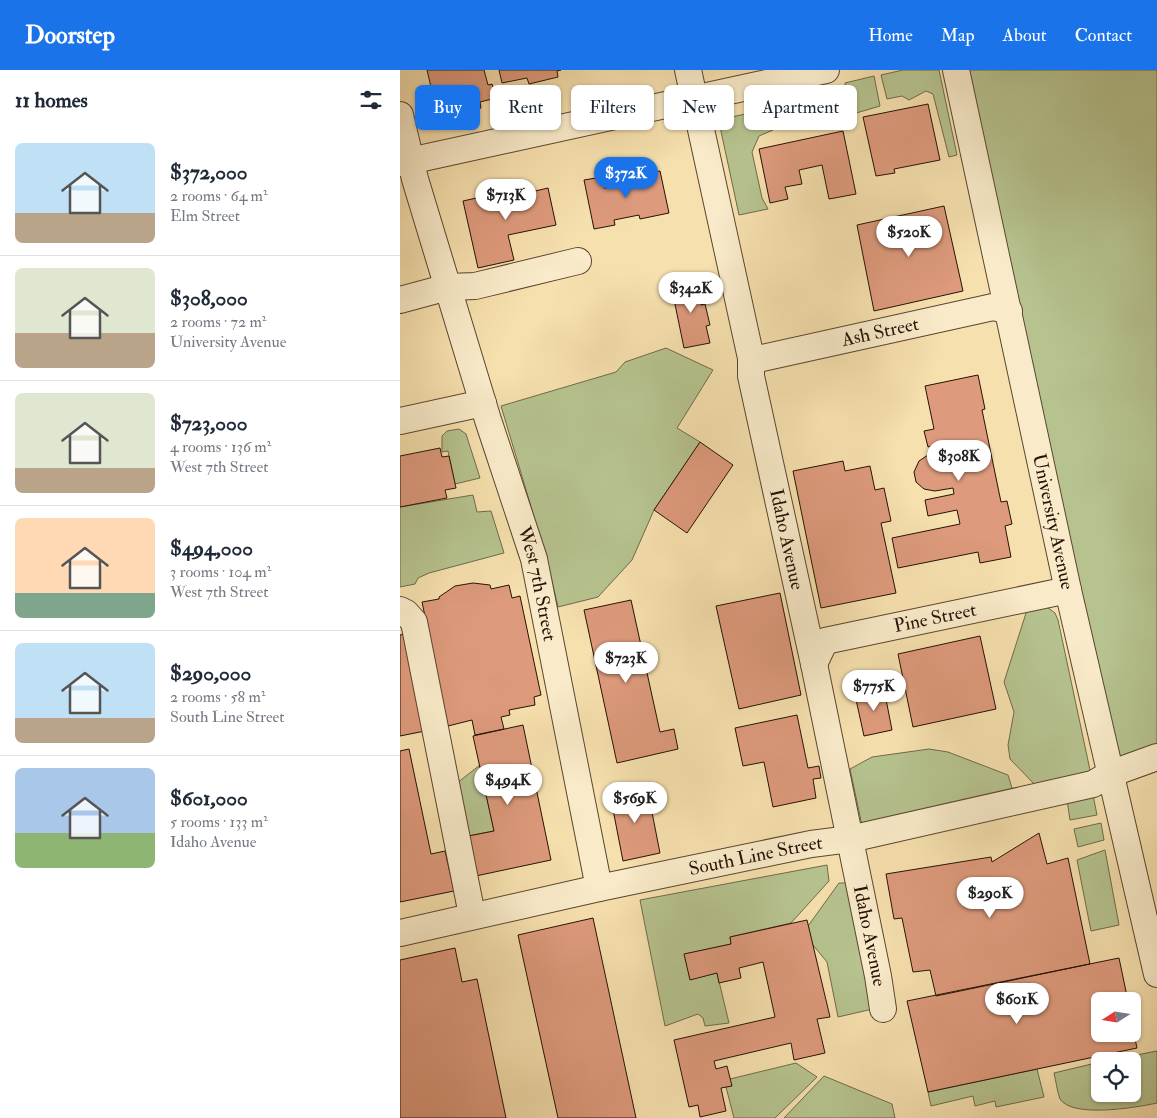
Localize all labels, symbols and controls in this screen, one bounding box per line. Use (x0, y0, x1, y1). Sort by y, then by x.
text: Doorstep (25, 20, 115, 51)
text: Home (868, 24, 913, 47)
text: Map (941, 24, 975, 47)
text: About (1003, 24, 1047, 47)
text: Contact (1075, 24, 1132, 47)
chip: Buy (415, 85, 480, 130)
chip: Rent (490, 85, 561, 130)
chip: Filters (571, 85, 654, 130)
chip: New (664, 85, 734, 130)
chip: Apartment (744, 85, 857, 130)
icon: filters (357, 86, 385, 114)
text: 11 homes (15, 87, 88, 114)
pin: $372K (591, 156, 661, 199)
text: $372,000 (170, 159, 248, 186)
icon: home (55, 163, 115, 223)
text: $372K (605, 163, 647, 183)
pin: $713K (471, 178, 541, 221)
text: $713K (486, 185, 526, 205)
text: 2 rooms · 64 m² (170, 186, 268, 206)
text: Elm Street (170, 206, 240, 226)
pin: $520K (874, 216, 944, 258)
text: $520K (887, 222, 931, 242)
pin: $342K (656, 272, 726, 314)
text: $342K (669, 278, 713, 298)
text: $308,000 (170, 285, 248, 312)
icon: home (55, 288, 115, 348)
text: 2 rooms · 72 m² (170, 312, 266, 332)
street label: Ash Street (838, 312, 921, 352)
text: University Avenue (170, 332, 286, 352)
text: $723,000 (170, 410, 248, 437)
icon: home (55, 413, 115, 473)
text: 4 rooms · 136 m² (170, 437, 271, 457)
pin: $308K (924, 440, 994, 482)
text: $308K (938, 446, 980, 466)
street label: University Avenue (1027, 451, 1080, 592)
text: West 7th Street (170, 457, 268, 477)
street label: Idaho Avenue (764, 487, 809, 592)
street label: West 7th Street (512, 523, 562, 643)
text: $494,000 (170, 535, 253, 562)
icon: home (55, 538, 115, 598)
text: 3 rooms · 104 m² (170, 562, 271, 582)
text: West 7th Street (170, 582, 268, 602)
street label: Pine Street (892, 598, 979, 638)
pin: $723K (591, 642, 661, 684)
text: $723K (605, 648, 647, 668)
text: $290,000 (170, 660, 251, 687)
icon: home (55, 663, 115, 723)
pin: $775K (839, 670, 909, 712)
text: $775K (853, 676, 895, 696)
text: 2 rooms · 58 m² (170, 687, 265, 707)
text: South Line Street (170, 707, 285, 727)
pin: $494K (473, 764, 543, 806)
text: $494K (485, 770, 531, 790)
pin: $569K (600, 782, 670, 824)
text: $601,000 (170, 785, 248, 812)
icon: home (55, 788, 115, 848)
text: $569K (613, 788, 657, 808)
text: 5 rooms · 133 m² (170, 812, 268, 832)
street label: South Line Street (687, 831, 824, 881)
text: Idaho Avenue (170, 832, 257, 852)
pin: $290K (955, 876, 1025, 919)
street label: Idaho Avenue (848, 883, 891, 988)
text: $290K (968, 883, 1012, 903)
pin: $601K (982, 982, 1052, 1025)
text: $601K (996, 989, 1038, 1009)
north arrow (1091, 992, 1141, 1042)
map controls (1091, 992, 1141, 1102)
button: locate (1091, 1052, 1141, 1102)

